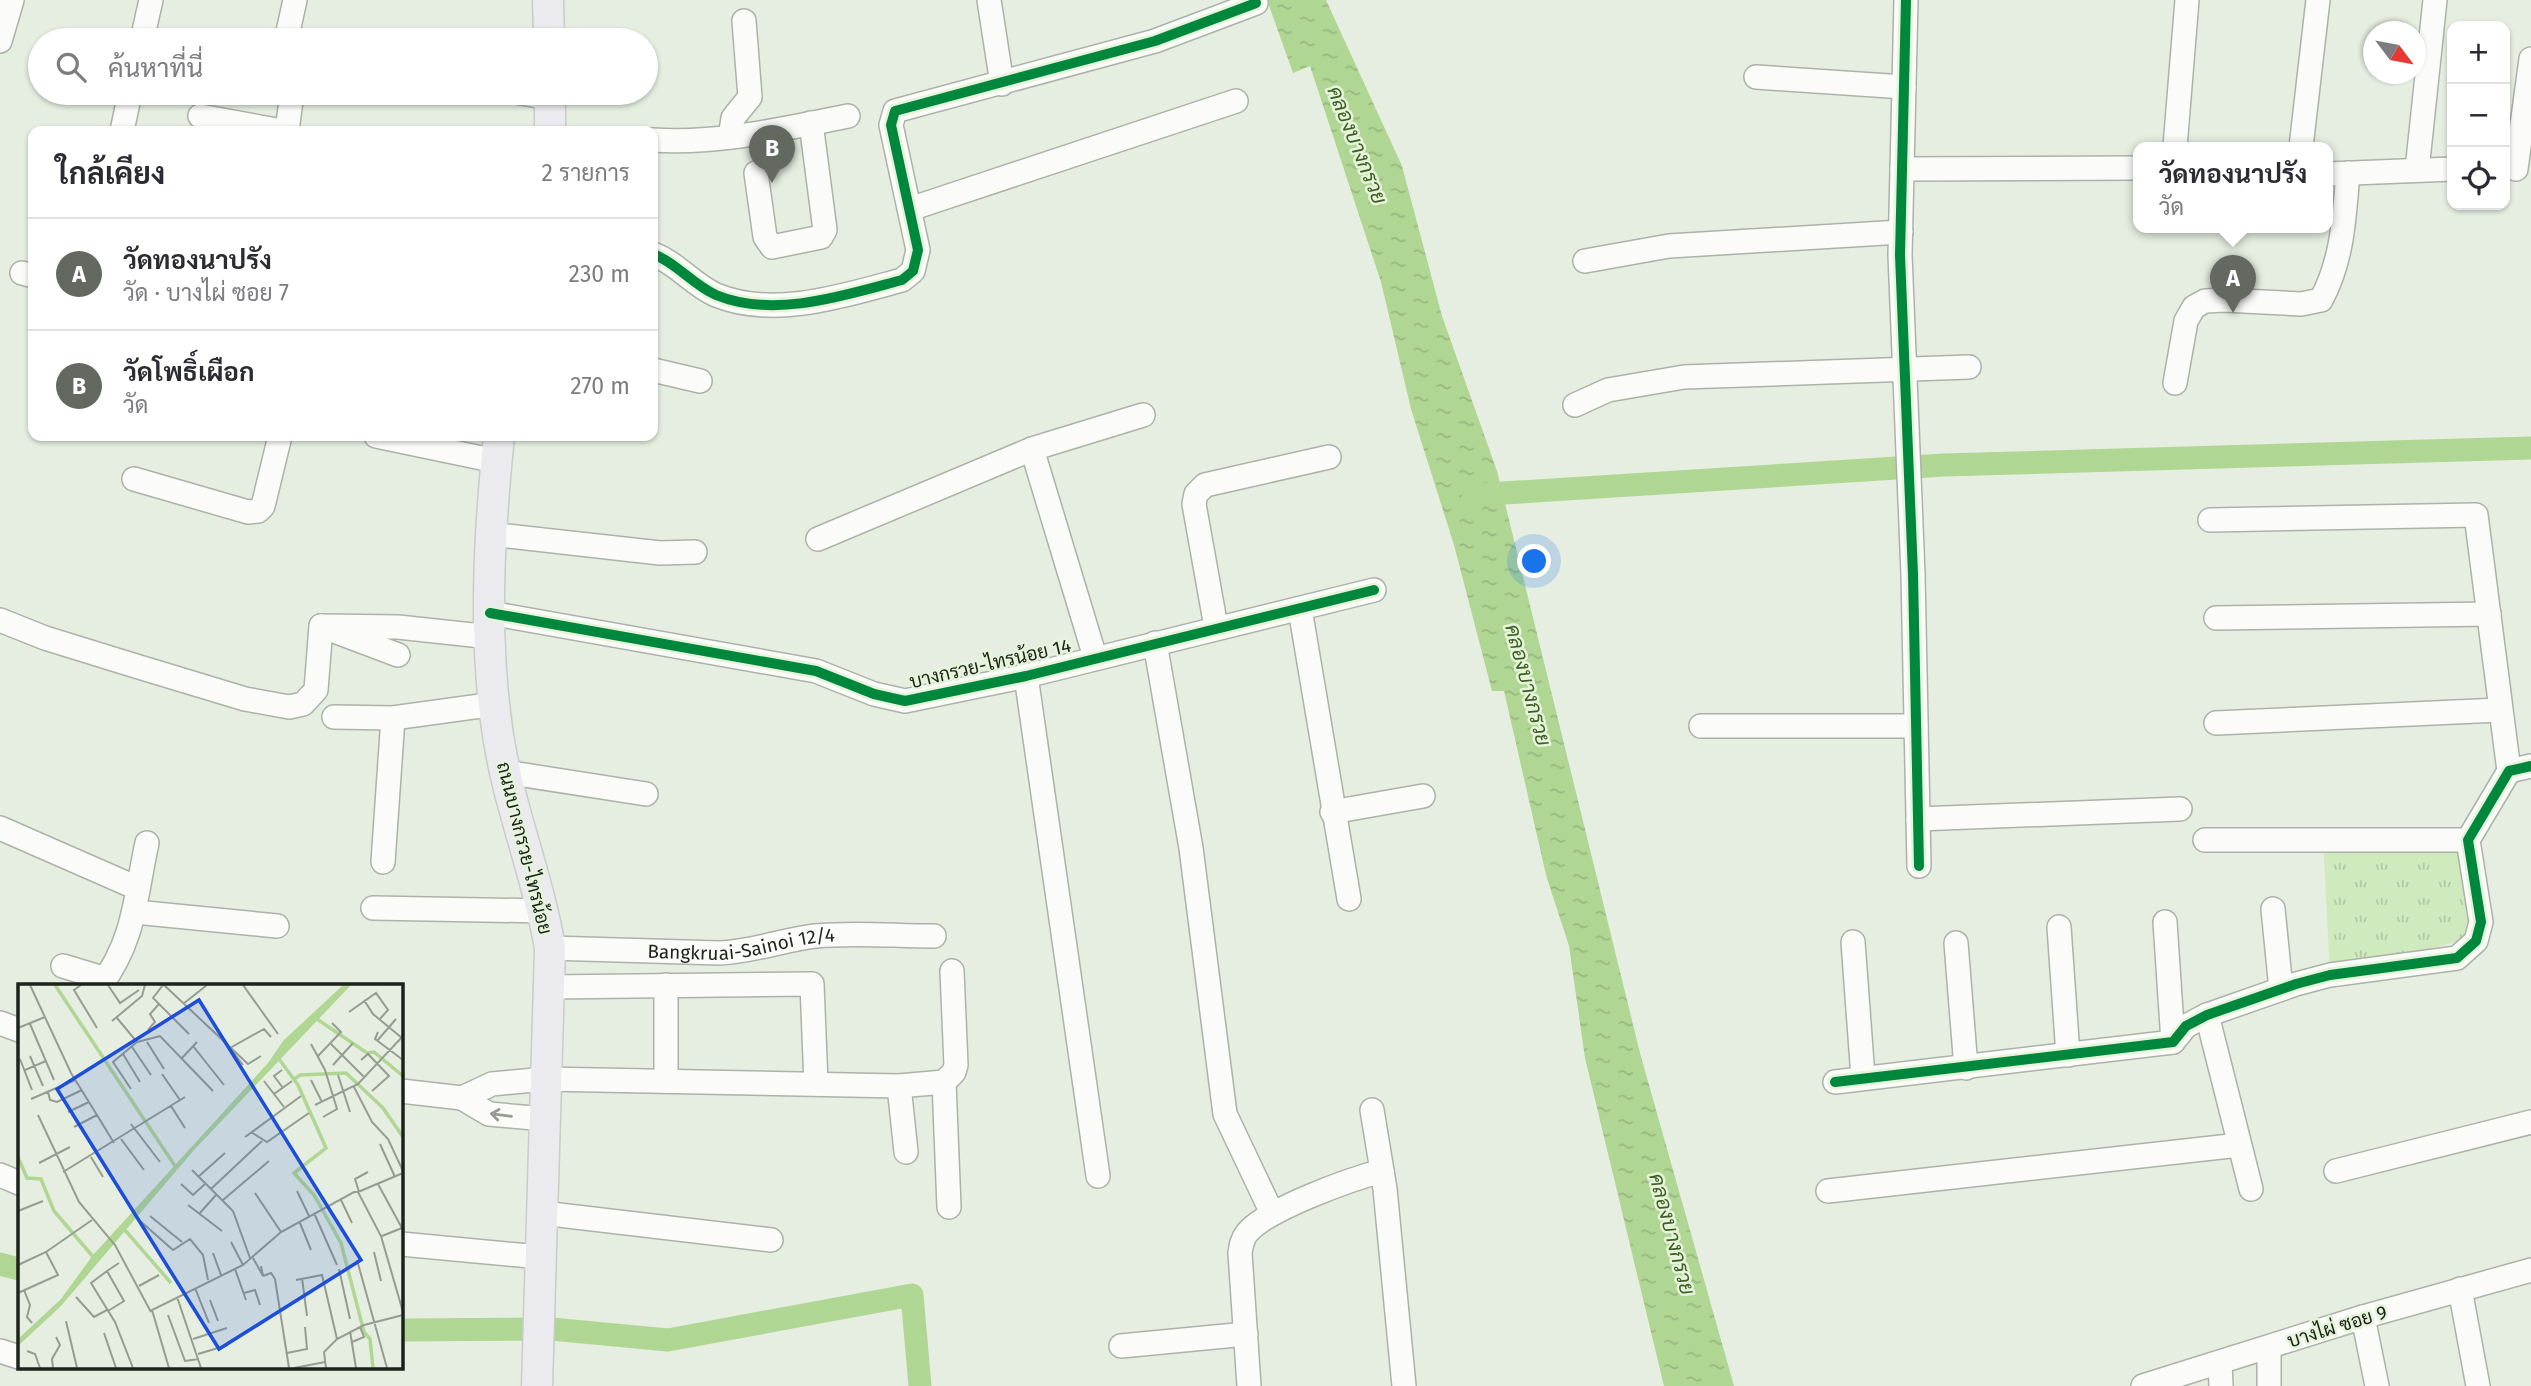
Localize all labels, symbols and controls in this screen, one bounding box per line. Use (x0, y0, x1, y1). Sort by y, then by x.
north arrow (2363, 21, 2426, 84)
map controls (2447, 21, 2510, 210)
button: + (2447, 21, 2510, 84)
search box (28, 28, 658, 105)
icon: search (52, 48, 90, 86)
text: ค้นหาที่นี่ (108, 53, 203, 84)
water label: คลองบางกรวย (1322, 82, 1392, 208)
button: − (2447, 84, 2510, 147)
pin: B (749, 125, 795, 183)
popup (2133, 142, 2333, 233)
button: locate (2447, 147, 2510, 210)
text: ใกล้เคียง (56, 156, 165, 192)
text: 2 รายการ (542, 159, 630, 187)
text: วัดทองนาปรัง (2159, 159, 2307, 190)
text: วัด (2159, 193, 2184, 221)
text: วัดทองนาปรัง (123, 245, 272, 276)
pin: A (2210, 255, 2256, 313)
text: A (72, 260, 86, 288)
text: 230 m (569, 260, 630, 288)
text: วัด · บางไผ่ ซอย 7 (123, 279, 289, 307)
text: วัดโพธิ์เผือก (123, 357, 254, 388)
text: B (72, 372, 86, 400)
text: 270 m (570, 372, 630, 400)
text: วัด (123, 391, 148, 419)
your location (1517, 544, 1551, 578)
water label: คลองบางกรวย (1499, 621, 1557, 749)
street label: บางกรวย-ไทรน้อย 14 (907, 633, 1073, 693)
street label: ถนนบางกรวย-ไทรน้อย (492, 759, 558, 937)
street label: Bangkruai-Sainoi 12/4 (647, 924, 835, 965)
inset map (18, 984, 402, 1368)
one-way arrow (490, 1109, 513, 1122)
water label: คลองบางกรวย (1643, 1170, 1701, 1298)
street label: บางไผ่ ซอย 9 (2284, 1299, 2390, 1353)

